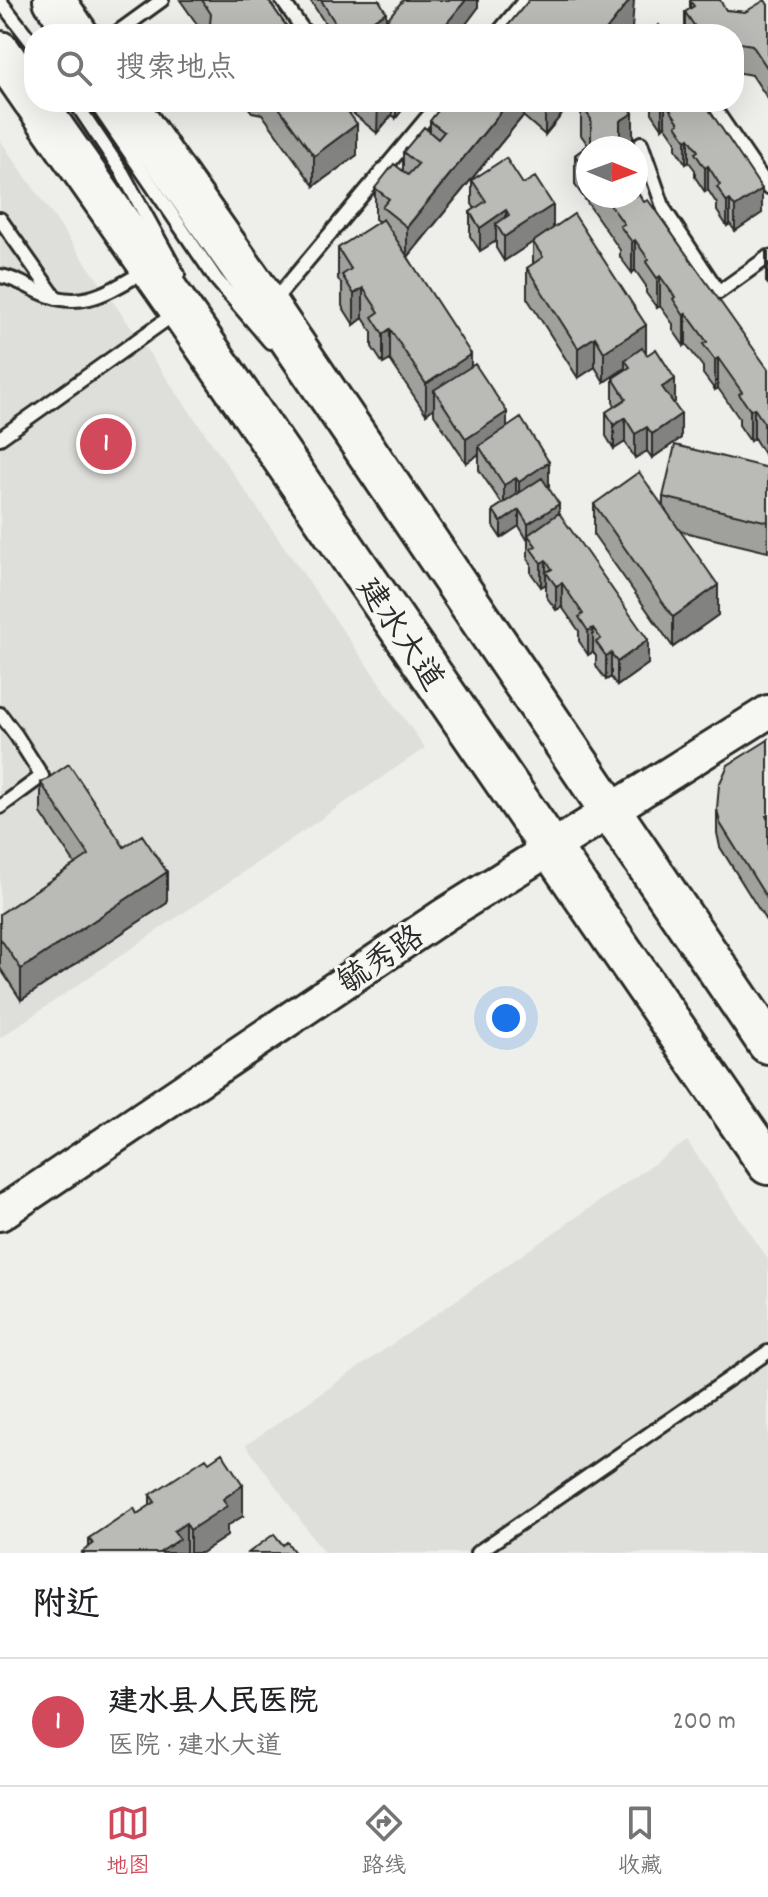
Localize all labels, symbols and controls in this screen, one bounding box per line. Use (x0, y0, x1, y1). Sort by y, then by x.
search box (24, 24, 744, 112)
icon: search (52, 46, 96, 90)
text: 搜索地点 (116, 49, 236, 92)
north arrow (576, 136, 648, 208)
pin: 1 (80, 414, 132, 474)
street label: 建水大道 (343, 570, 453, 702)
street label: 毓秀路 (330, 916, 435, 1008)
your location (486, 998, 526, 1038)
text: 附近 (32, 1583, 100, 1632)
text: 建水县人民医院 (108, 1683, 318, 1726)
text: 1 (55, 1704, 61, 1741)
text: 200 m (672, 1704, 736, 1741)
text: 医院 · 建水大道 (108, 1729, 282, 1766)
tab: 地图 (106, 1801, 150, 1883)
tab: 路线 (362, 1801, 406, 1883)
tab: 收藏 (618, 1801, 662, 1883)

